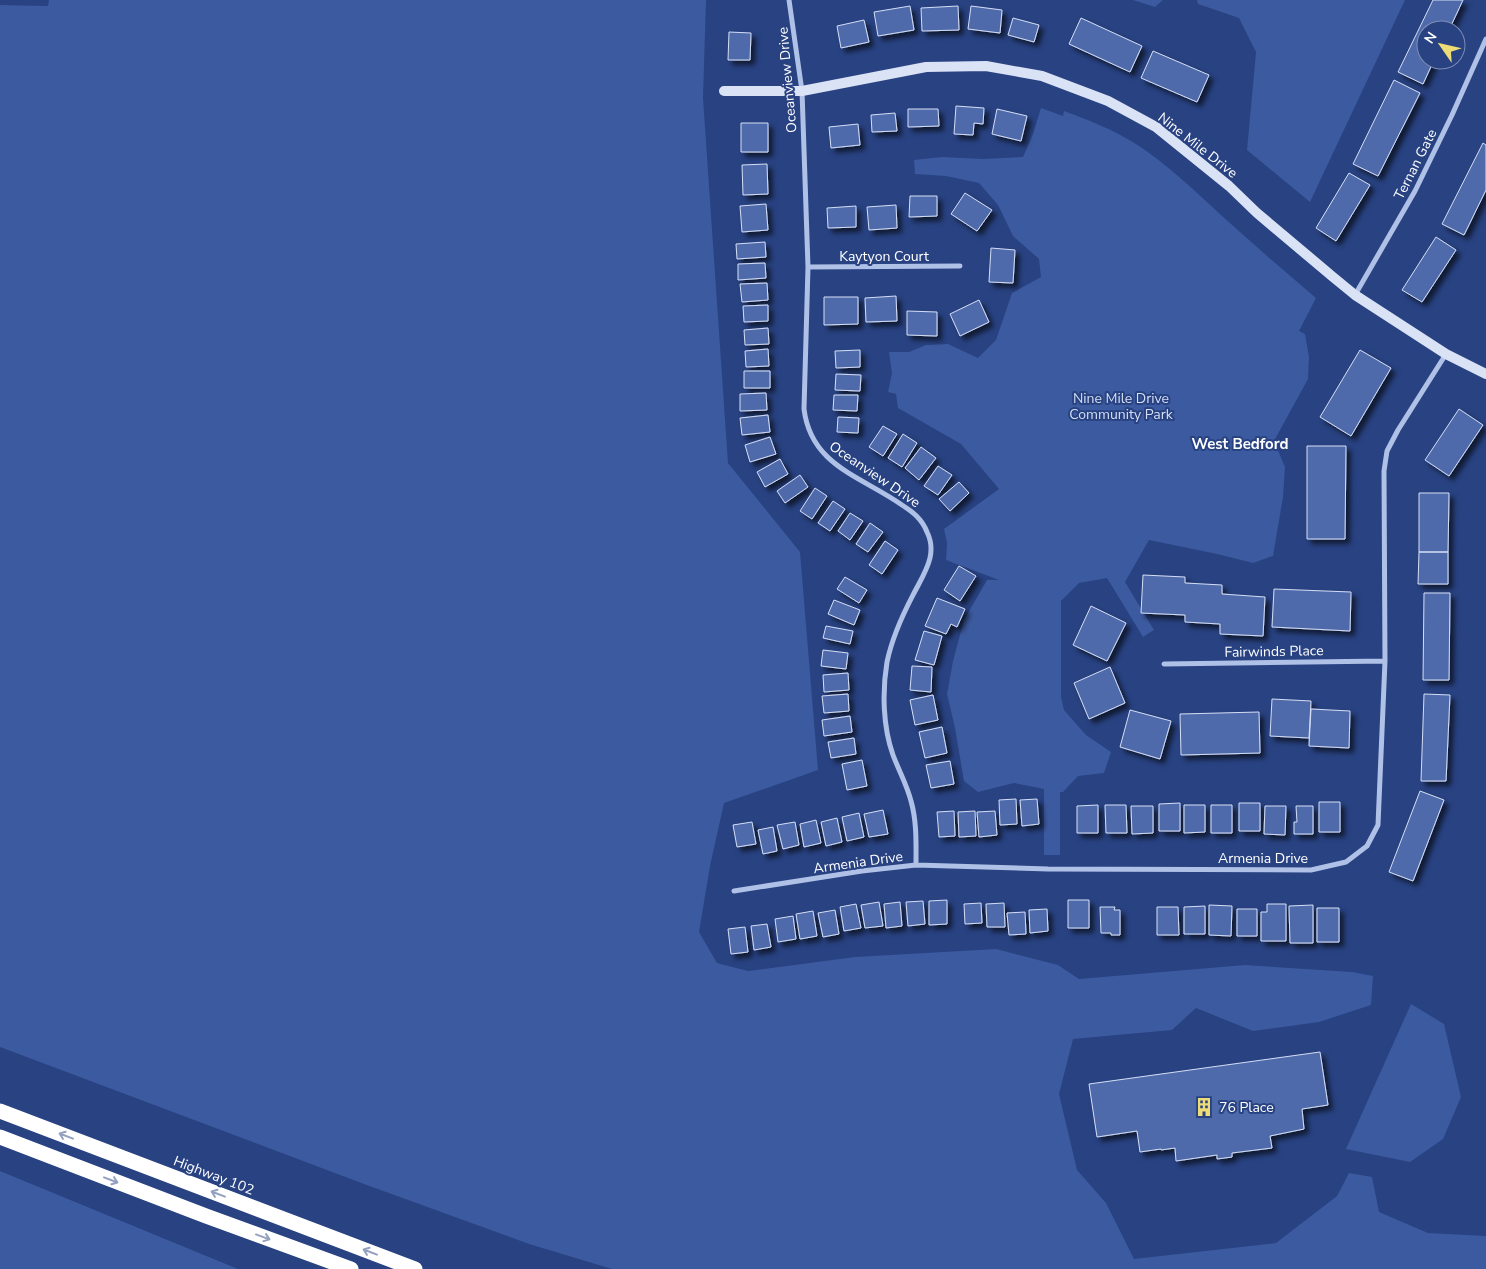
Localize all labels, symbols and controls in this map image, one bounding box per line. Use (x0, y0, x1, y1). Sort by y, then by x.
north arrow (1416, 20, 1466, 70)
street label: Oceanview Drive (773, 26, 802, 134)
text: N (1420, 28, 1441, 48)
street label: Nine Mile Drive (1154, 108, 1241, 182)
street label: Ternan Gate (1390, 126, 1441, 203)
street label: Kaytyon Court (839, 247, 929, 266)
park label: Nine Mile Drive Community Park (1069, 389, 1174, 424)
district label: West Bedford (1191, 434, 1289, 454)
street label: Oceanview Drive (825, 437, 924, 512)
street label: Fairwinds Place (1224, 641, 1324, 662)
street label: Armenia Drive (812, 847, 904, 878)
street label: Armenia Drive (1218, 849, 1308, 868)
building icon: 76 Place (1193, 1096, 1215, 1118)
place label: 76 Place (1219, 1098, 1274, 1117)
one-way arrow (59, 1131, 74, 1140)
street label: Highway 102 (171, 1151, 257, 1200)
one-way arrow (103, 1175, 118, 1185)
one-way arrow (211, 1189, 226, 1198)
one-way arrow (255, 1233, 270, 1242)
one-way arrow (363, 1246, 378, 1256)

